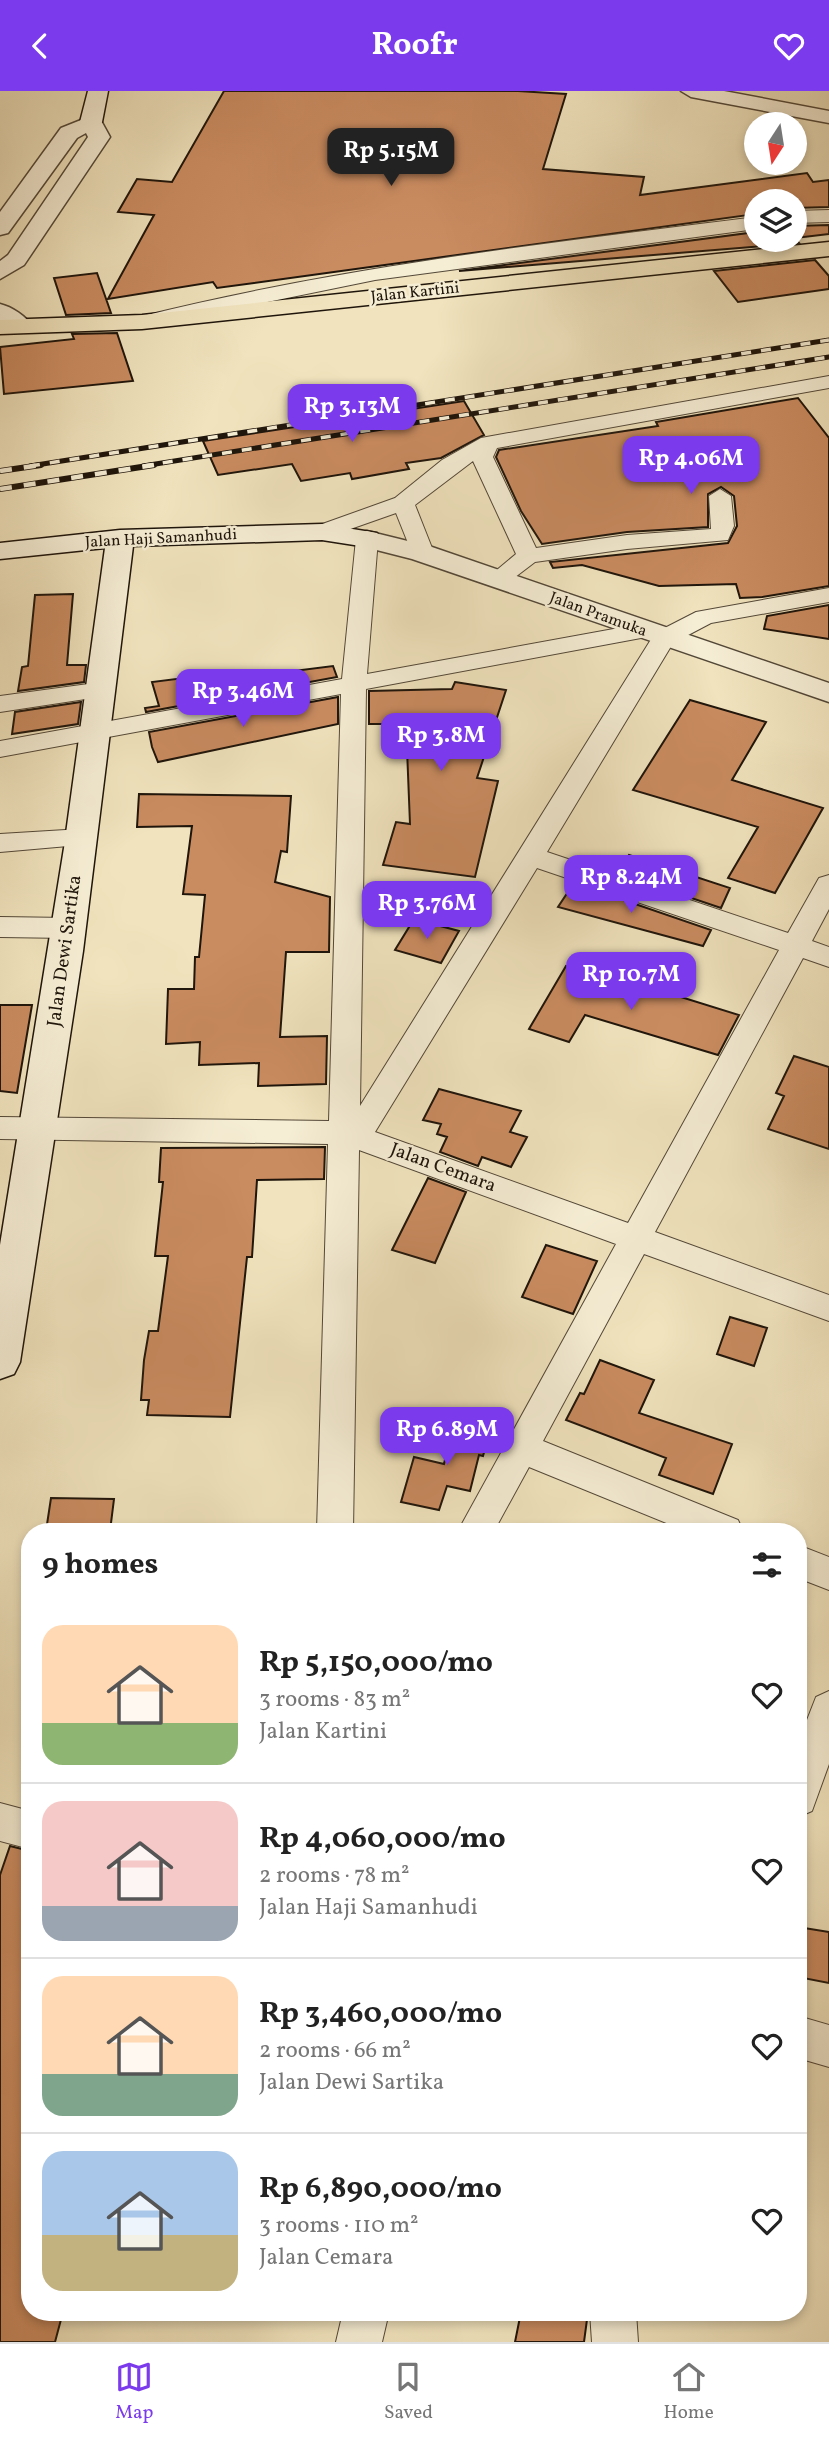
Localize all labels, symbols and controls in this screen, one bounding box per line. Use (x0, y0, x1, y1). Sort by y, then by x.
text: Roofr (371, 24, 458, 68)
icon: back (21, 27, 59, 65)
icon: heart (770, 27, 808, 65)
north arrow (744, 112, 807, 175)
map controls (744, 112, 807, 252)
pin: Rp 5.15M (319, 129, 463, 188)
text: Rp 5.15M (343, 135, 439, 167)
button: layers (744, 189, 807, 252)
street label: Jalan Kartini (370, 277, 461, 309)
pin: Rp 3.13M (280, 385, 424, 444)
text: Rp 3.13M (304, 391, 400, 423)
pin: Rp 4.06M (619, 437, 763, 496)
text: Rp 4.06M (639, 443, 743, 475)
street label: Jalan Haji Samanhudi (84, 524, 238, 554)
street label: Jalan Pramuka (546, 587, 650, 643)
pin: Rp 3.46M (171, 669, 315, 729)
text: Rp 3.46M (192, 676, 294, 708)
pin: Rp 3.8M (376, 713, 506, 773)
text: Rp 3.8M (397, 720, 485, 752)
pin: Rp 8.24M (559, 855, 703, 915)
text: Rp 8.24M (580, 862, 682, 894)
street label: Jalan Dewi Sartika (41, 873, 89, 1029)
pin: Rp 3.76M (355, 881, 499, 941)
text: Rp 3.76M (378, 888, 476, 920)
pin: Rp 10.7M (559, 953, 703, 1012)
text: Rp 10.7M (582, 959, 680, 991)
street label: Jalan Cemara (386, 1137, 500, 1199)
pin: Rp 6.89M (375, 1407, 519, 1467)
text: Rp 6.89M (396, 1414, 498, 1446)
text: 9 homes (42, 1544, 158, 1586)
icon: filters (748, 1546, 786, 1584)
text: Rp 5,150,000/mo (259, 1642, 493, 1684)
icon: home (98, 1653, 182, 1737)
icon: heart (748, 1676, 786, 1714)
text: 3 rooms · 83 m² (259, 1684, 410, 1716)
text: Jalan Kartini (259, 1716, 387, 1748)
text: Rp 4,060,000/mo (259, 1818, 506, 1860)
icon: home (98, 1829, 182, 1913)
icon: heart (748, 1852, 786, 1890)
text: 2 rooms · 78 m² (259, 1860, 410, 1892)
text: Jalan Haji Samanhudi (259, 1892, 478, 1924)
text: Rp 3,460,000/mo (259, 1993, 502, 2035)
icon: home (98, 2004, 182, 2088)
icon: heart (748, 2027, 786, 2065)
text: 2 rooms · 66 m² (259, 2035, 411, 2067)
text: Jalan Dewi Sartika (259, 2067, 444, 2099)
text: Rp 6,890,000/mo (259, 2168, 502, 2210)
icon: home (98, 2179, 182, 2263)
icon: heart (748, 2202, 786, 2240)
text: 3 rooms · 110 m² (259, 2210, 419, 2242)
text: Jalan Cemara (259, 2242, 394, 2274)
tab: Map (115, 2358, 153, 2426)
tab: Saved (384, 2358, 433, 2426)
tab: Home (663, 2358, 714, 2426)

